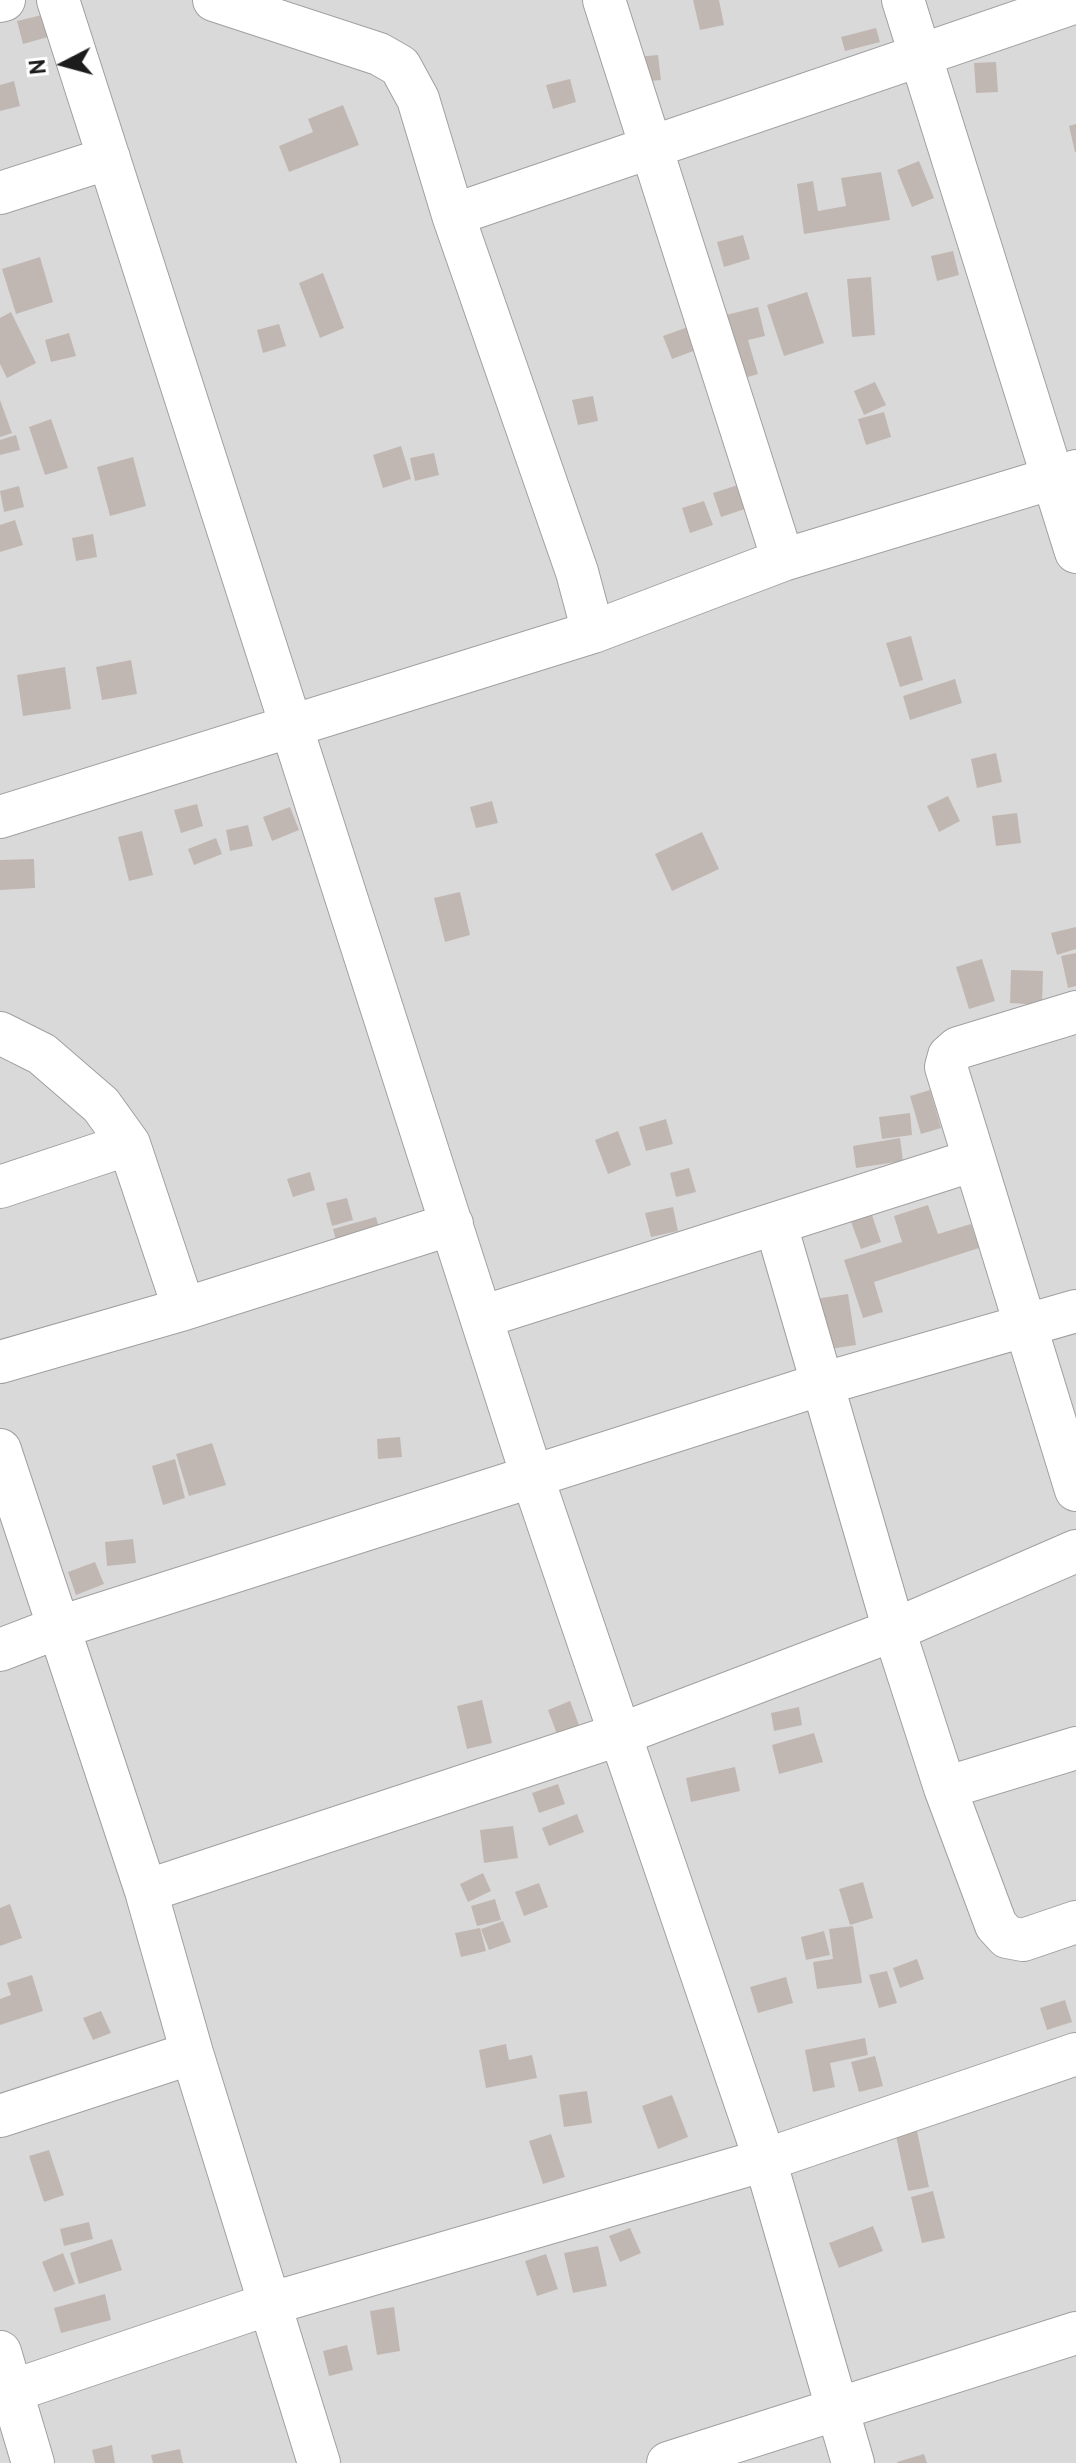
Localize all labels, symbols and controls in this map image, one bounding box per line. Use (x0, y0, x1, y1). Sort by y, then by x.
north arrow (24, 24, 104, 104)
text: N (25, 57, 54, 76)

